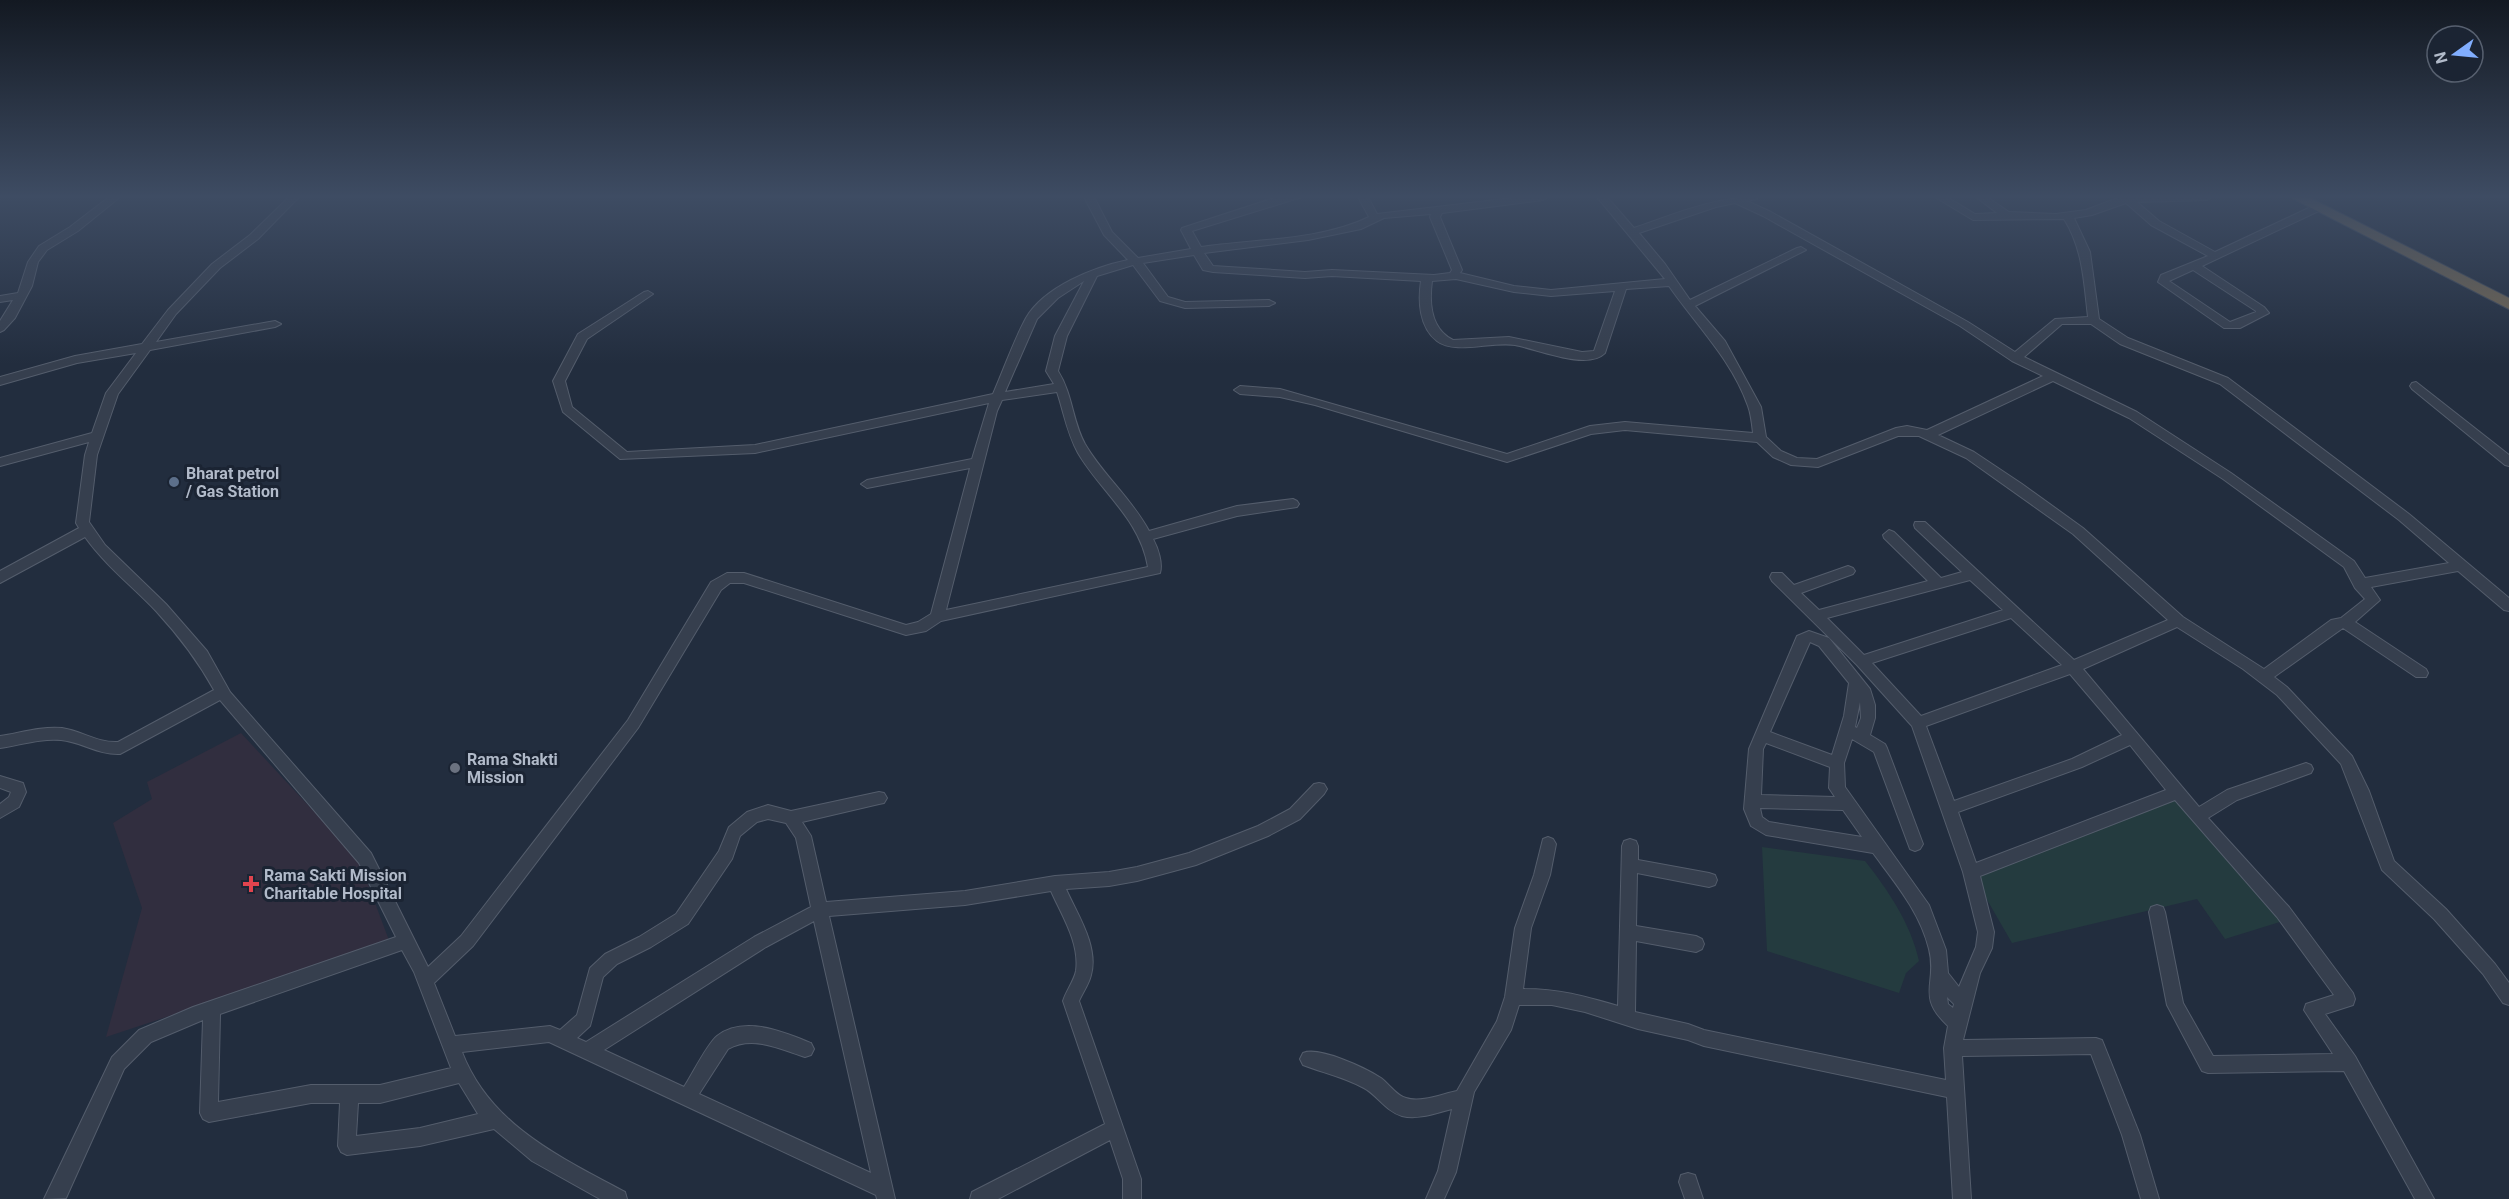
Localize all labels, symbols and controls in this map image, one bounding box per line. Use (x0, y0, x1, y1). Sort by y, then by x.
north arrow (2425, 24, 2485, 84)
text: N (2430, 50, 2452, 66)
place label: Bharat petrol / Gas Station (185, 464, 279, 501)
marker: Bharat petrol / Gas Station (167, 475, 181, 489)
place label: Rama Shakti Mission (467, 750, 558, 787)
marker: Rama Shakti Mission (448, 761, 462, 775)
place label: Rama Sakti Mission Charitable Hospital (264, 866, 407, 903)
marker: Rama Sakti Mission Charitable Hospital (242, 875, 260, 893)

